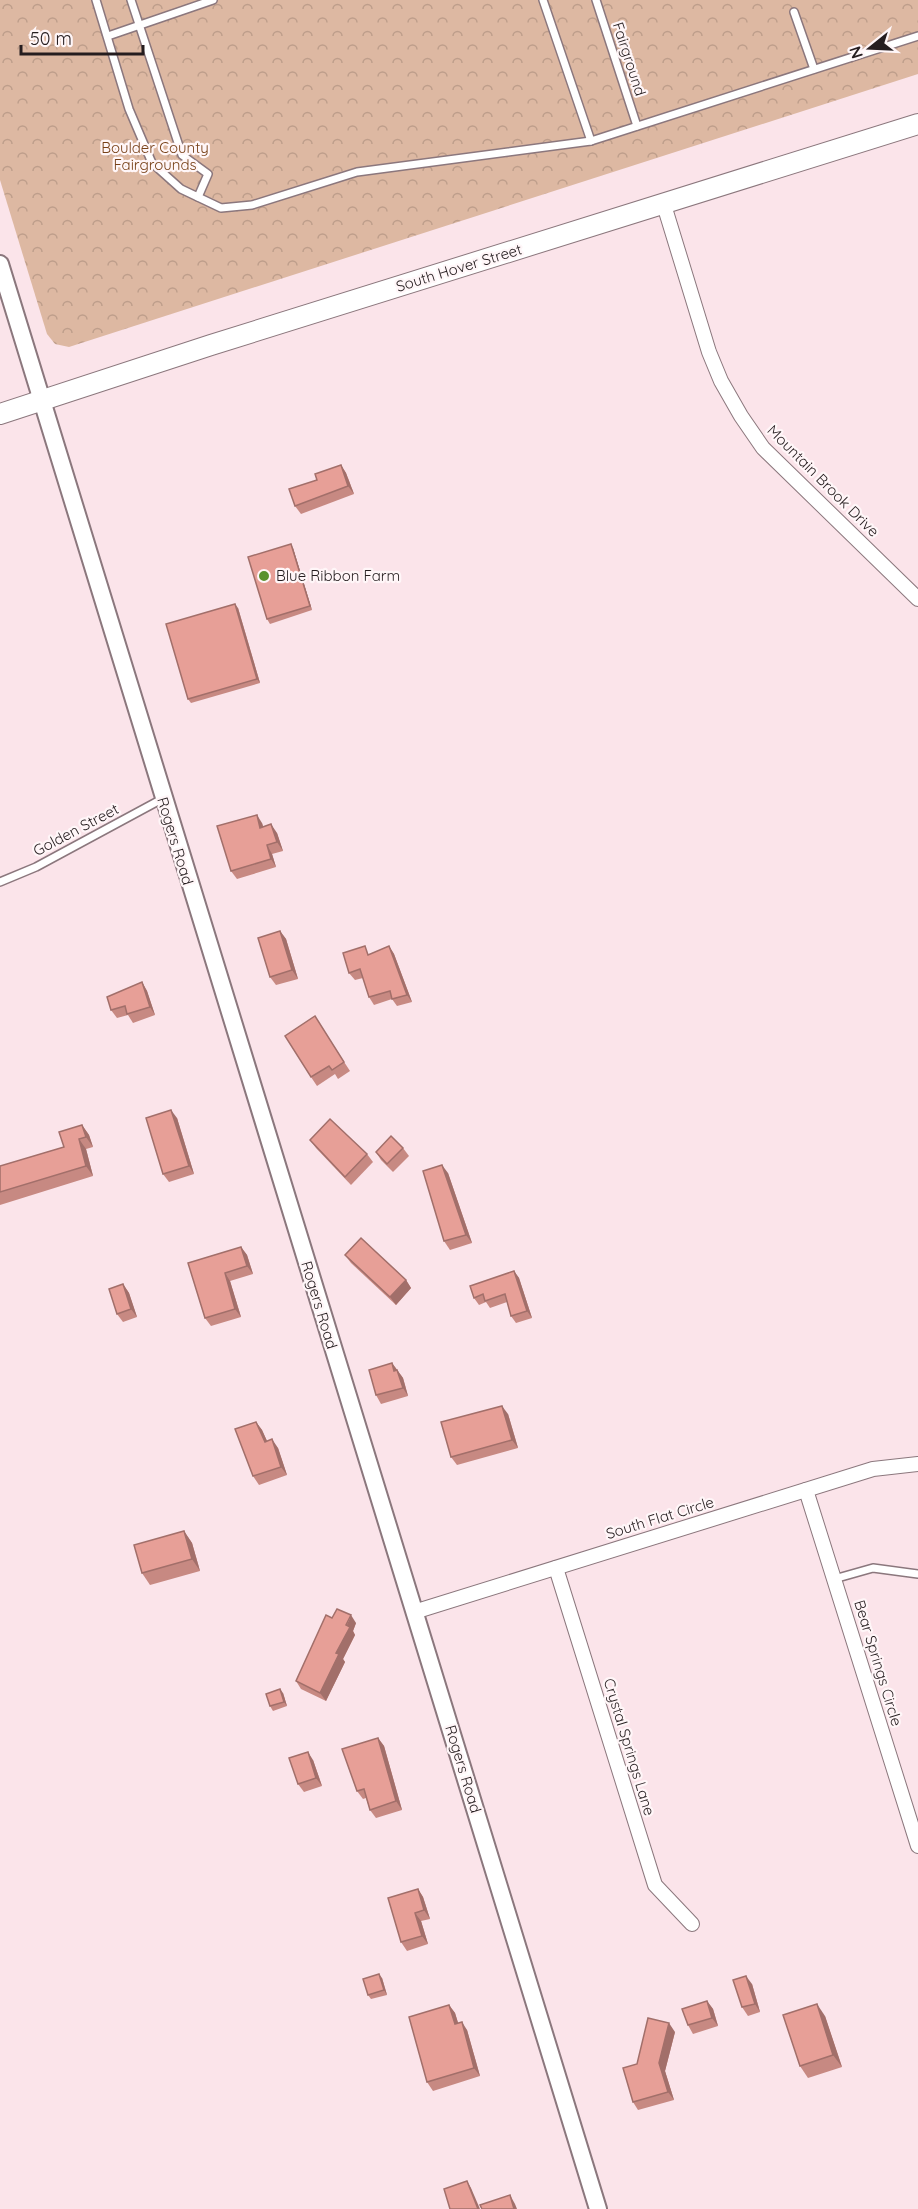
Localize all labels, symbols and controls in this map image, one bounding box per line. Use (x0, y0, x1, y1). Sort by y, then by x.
scale bar (21, 18, 142, 56)
north arrow (840, 18, 900, 78)
street label: Fairground (609, 20, 650, 98)
text: 50 m (30, 27, 72, 50)
text: N (844, 44, 867, 61)
park label: Boulder County Fairgrounds (101, 138, 209, 174)
street label: South Hover Street (394, 239, 524, 296)
street label: Mountain Brook Drive (763, 421, 883, 541)
place label: Blue Ribbon Farm (276, 566, 400, 585)
marker: Blue Ribbon Farm (257, 569, 271, 583)
street label: Rogers Road (153, 795, 198, 887)
street label: Golden Street (30, 799, 122, 860)
street label: Rogers Road (297, 1259, 342, 1351)
street label: South Flat Circle (604, 1492, 716, 1543)
street label: Bear Springs Circle (850, 1598, 907, 1728)
street label: Crystal Springs Lane (600, 1676, 659, 1818)
street label: Rogers Road (441, 1723, 486, 1815)

